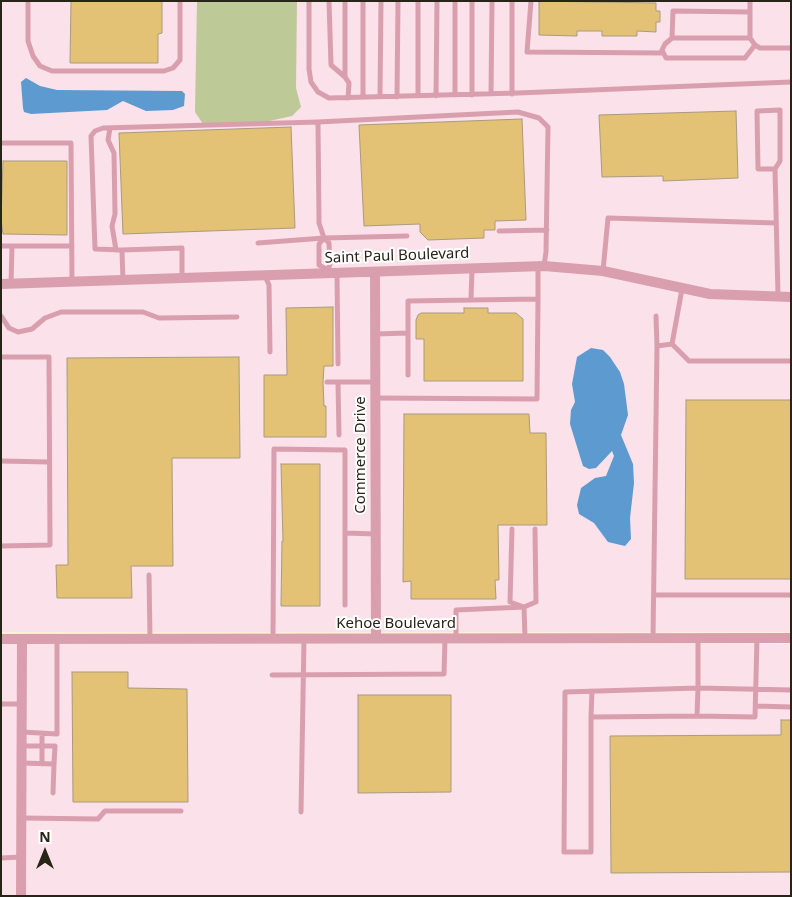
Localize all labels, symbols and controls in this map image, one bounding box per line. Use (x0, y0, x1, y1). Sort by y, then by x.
street label: Saint Paul Boulevard (324, 244, 470, 268)
street label: Commerce Drive (352, 396, 370, 514)
street label: Kehoe Boulevard (336, 615, 456, 633)
north arrow (20, 827, 70, 877)
text: N (39, 827, 51, 846)

